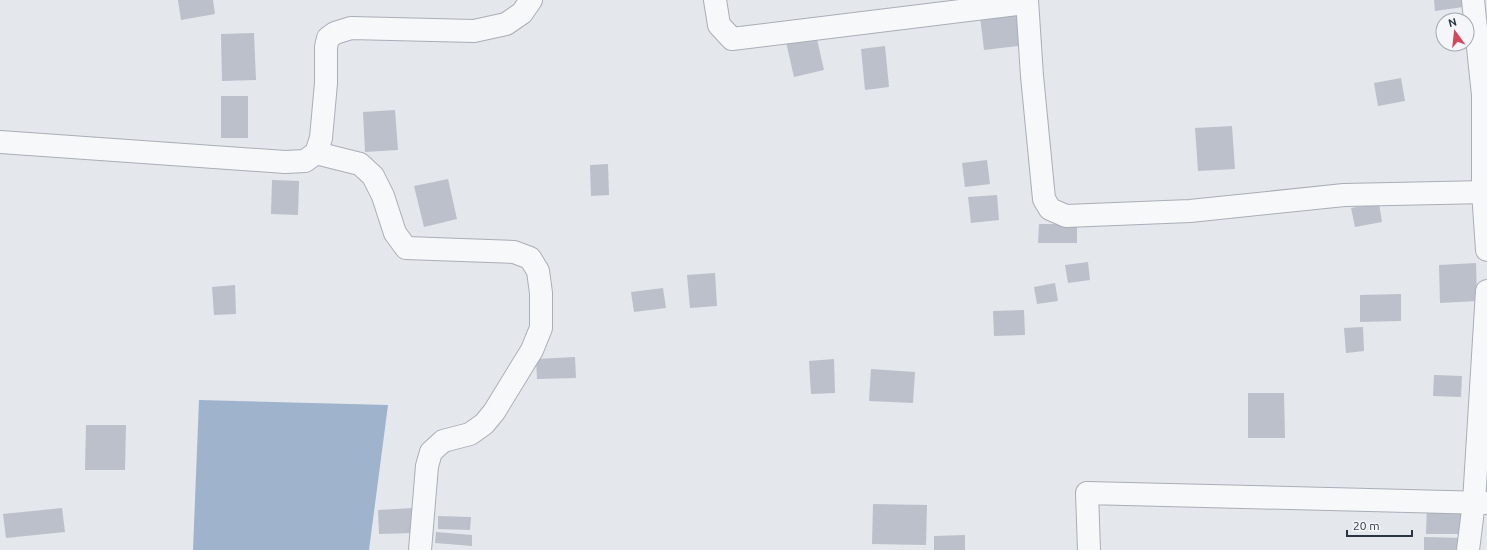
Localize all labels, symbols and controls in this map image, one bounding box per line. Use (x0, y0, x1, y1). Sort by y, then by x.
north arrow (1435, 12, 1475, 52)
text: N (1447, 15, 1458, 29)
scale bar (1347, 512, 1412, 538)
text: 20 m (1353, 519, 1380, 532)

